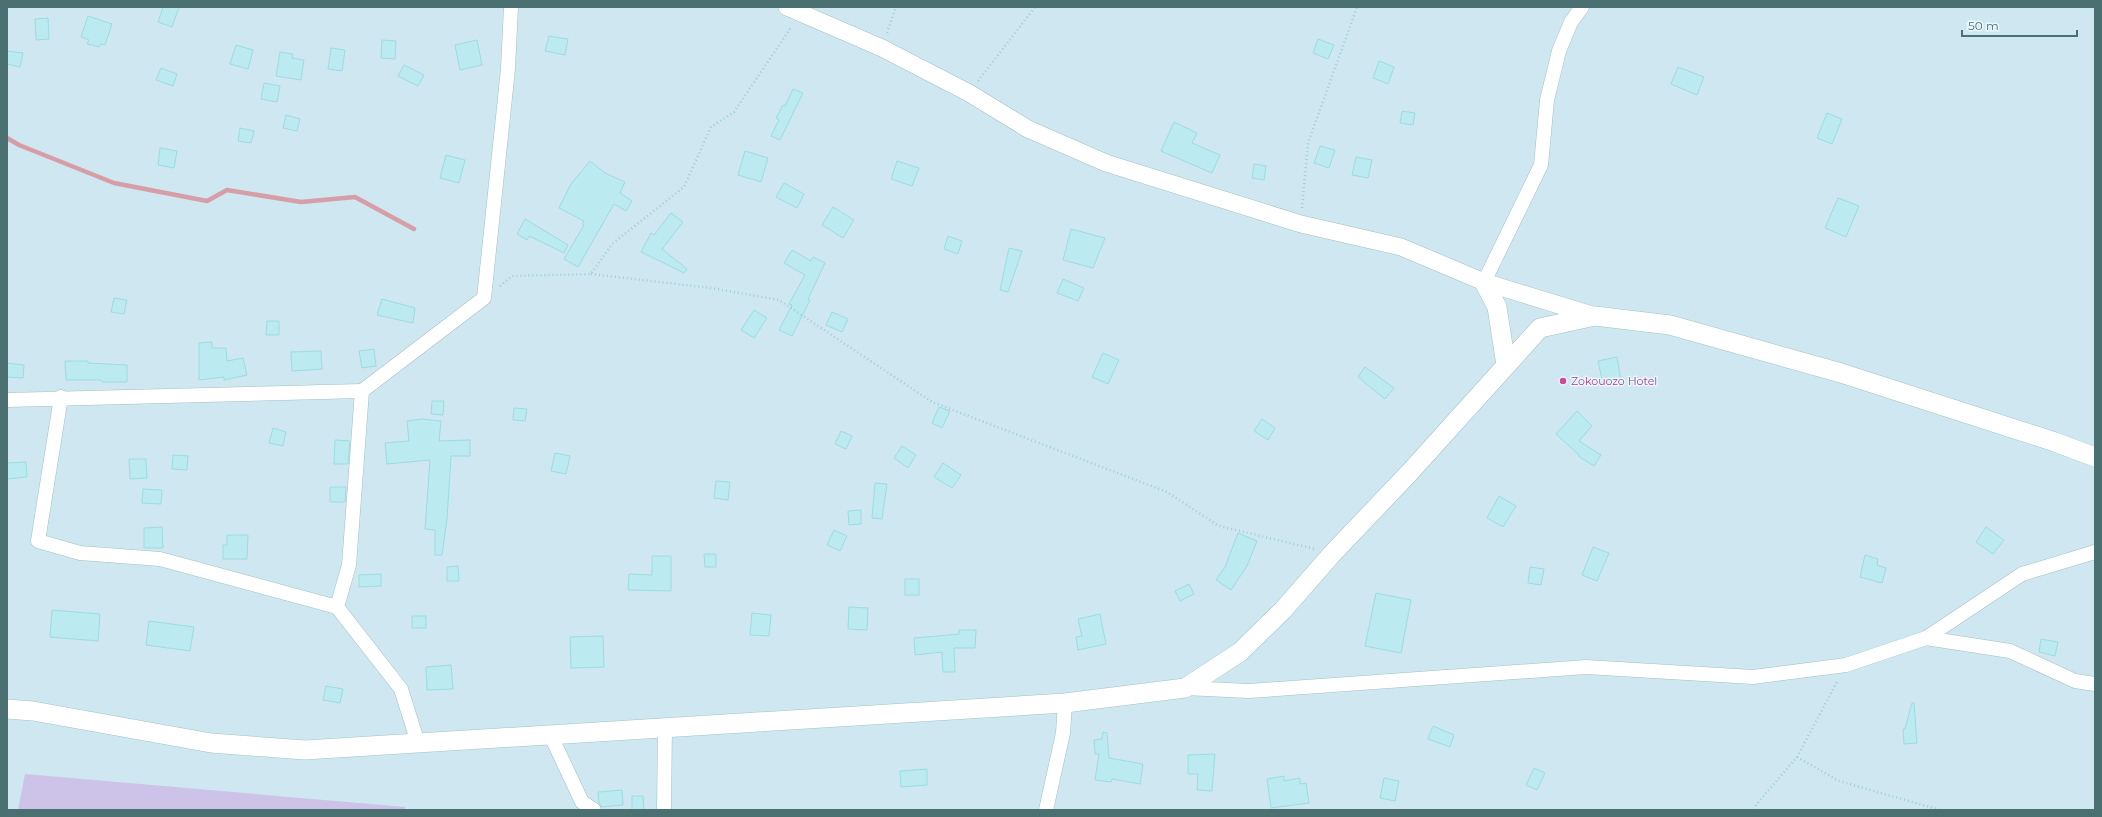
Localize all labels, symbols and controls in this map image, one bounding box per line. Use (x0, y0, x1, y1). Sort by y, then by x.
scale bar (1962, 12, 2077, 38)
text: 50 m (1968, 18, 1999, 33)
place label: Zokouozo Hotel (1571, 374, 1657, 388)
marker: Zokouozo Hotel (1558, 376, 1568, 386)

